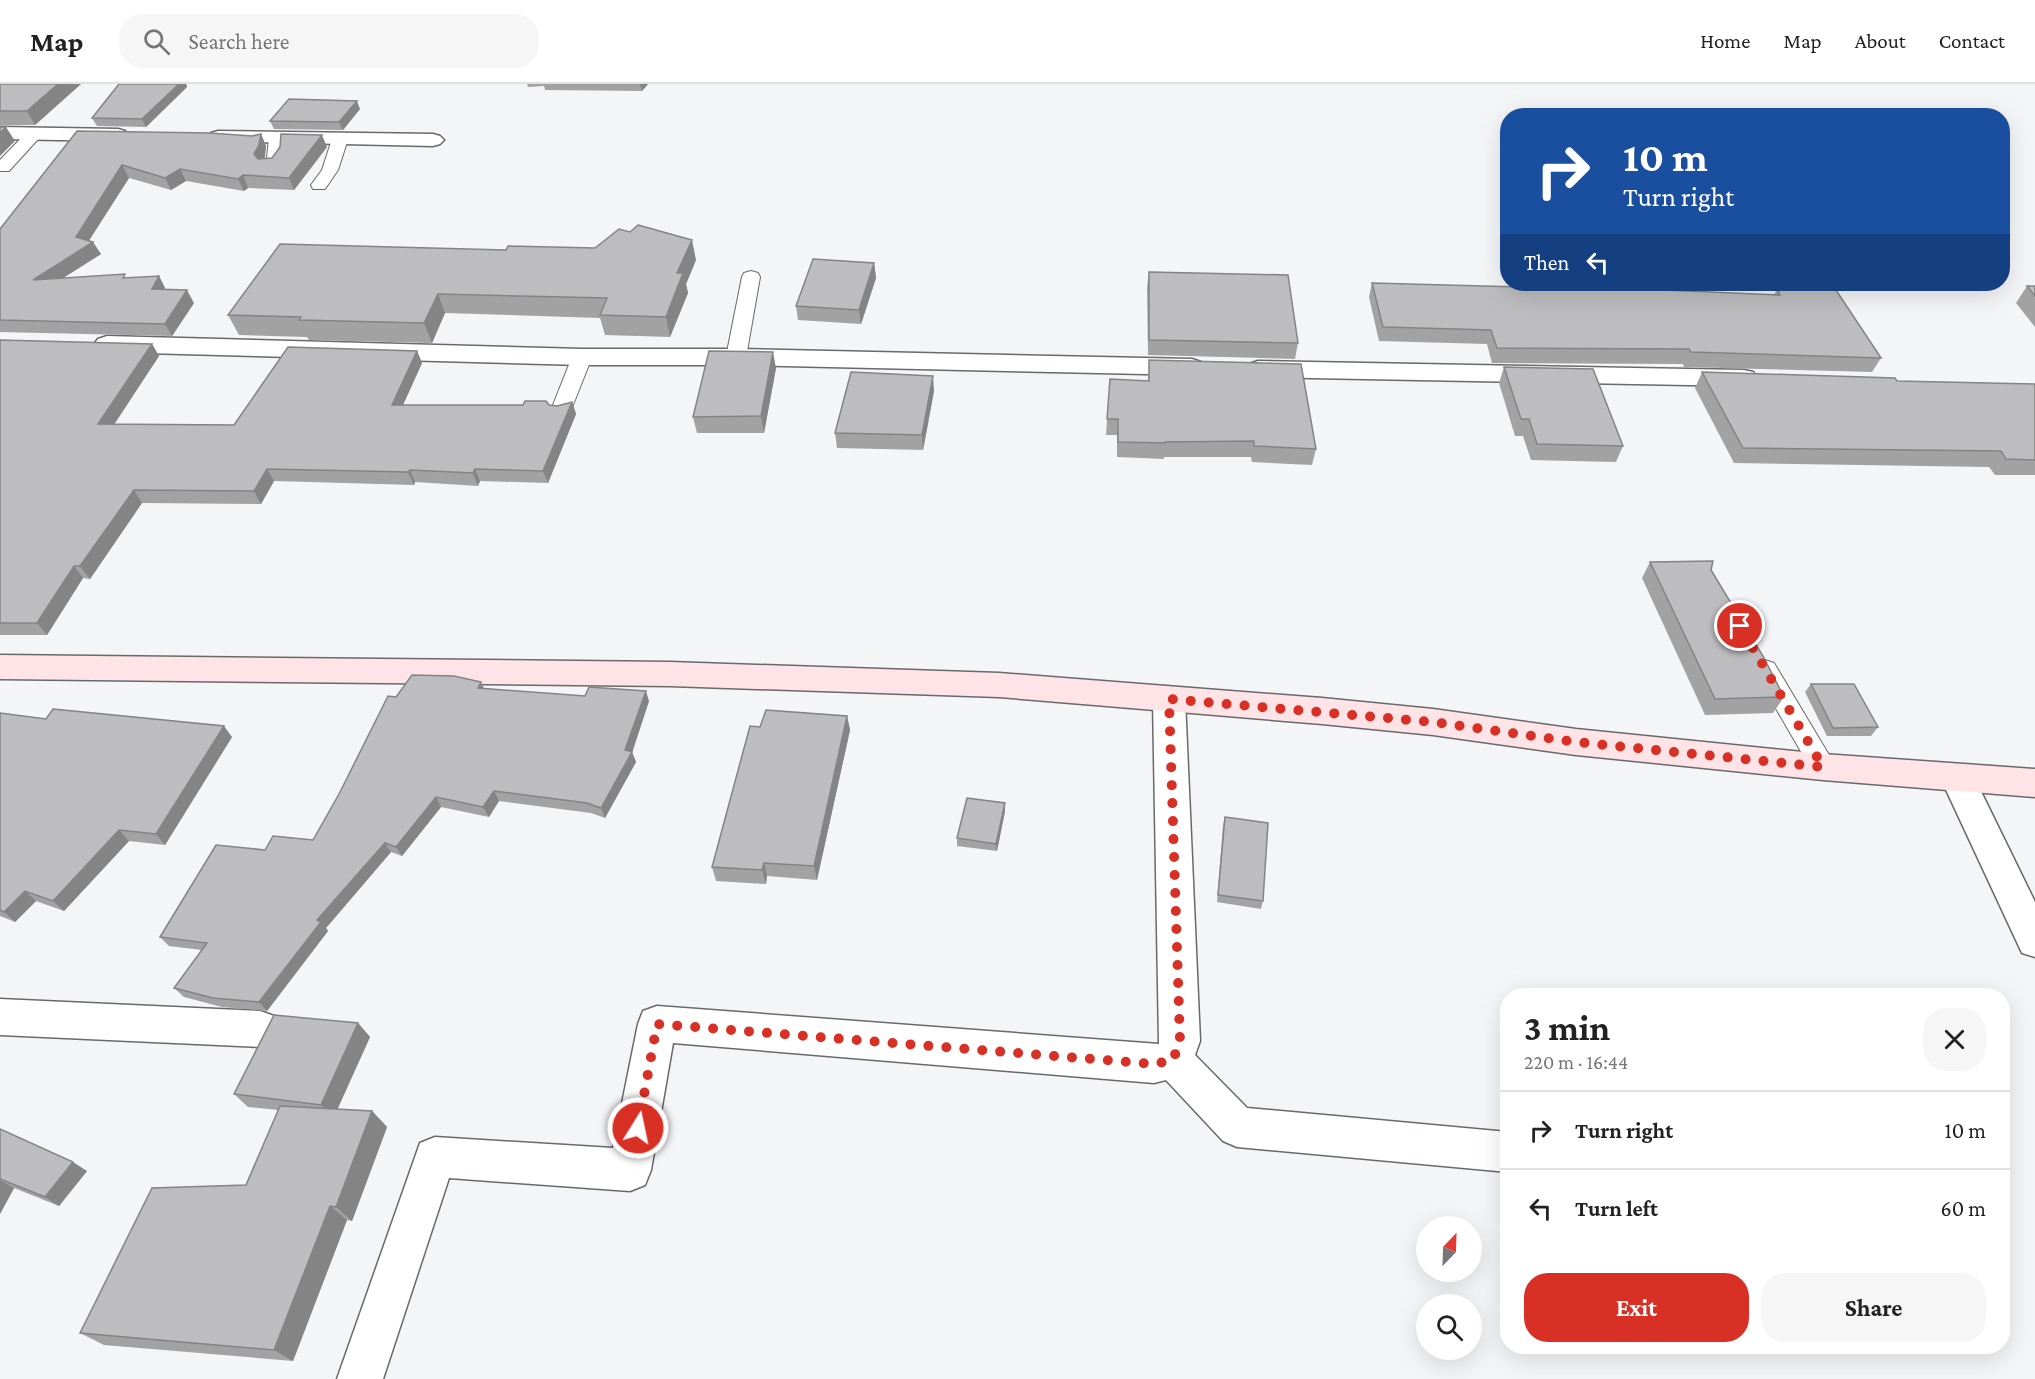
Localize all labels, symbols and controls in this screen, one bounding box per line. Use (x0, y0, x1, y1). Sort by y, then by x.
search box (119, 14, 539, 68)
icon: search (140, 25, 173, 58)
text: Map (30, 26, 83, 57)
text: Search here (188, 29, 289, 54)
text: Home (1700, 29, 1750, 53)
text: Map (1783, 29, 1822, 53)
text: About (1855, 29, 1906, 53)
text: Contact (1939, 29, 2005, 53)
icon: right (1524, 132, 1602, 210)
text: 10 m (1623, 133, 1708, 180)
text: Turn right (1623, 182, 1734, 212)
icon: left (1581, 246, 1614, 279)
text: Then (1524, 250, 1569, 275)
pin (1714, 600, 1765, 651)
icon: arrive (1723, 609, 1756, 642)
text: 3 min (1524, 1008, 1610, 1048)
button: close (1923, 1008, 1986, 1071)
text: 220 m · 16:44 (1524, 1051, 1628, 1073)
position arrow (606, 1096, 670, 1160)
icon: right (1524, 1114, 1557, 1147)
text: Turn right (1575, 1118, 1673, 1143)
text: 10 m (1944, 1118, 1986, 1143)
icon: left (1524, 1192, 1557, 1225)
text: Turn left (1575, 1196, 1658, 1221)
text: 60 m (1941, 1196, 1986, 1221)
north arrow (1416, 1216, 1482, 1282)
map controls (1416, 1216, 1482, 1360)
button: Exit (1524, 1273, 1749, 1342)
button: Share (1761, 1273, 1986, 1342)
button: search (1416, 1294, 1482, 1360)

